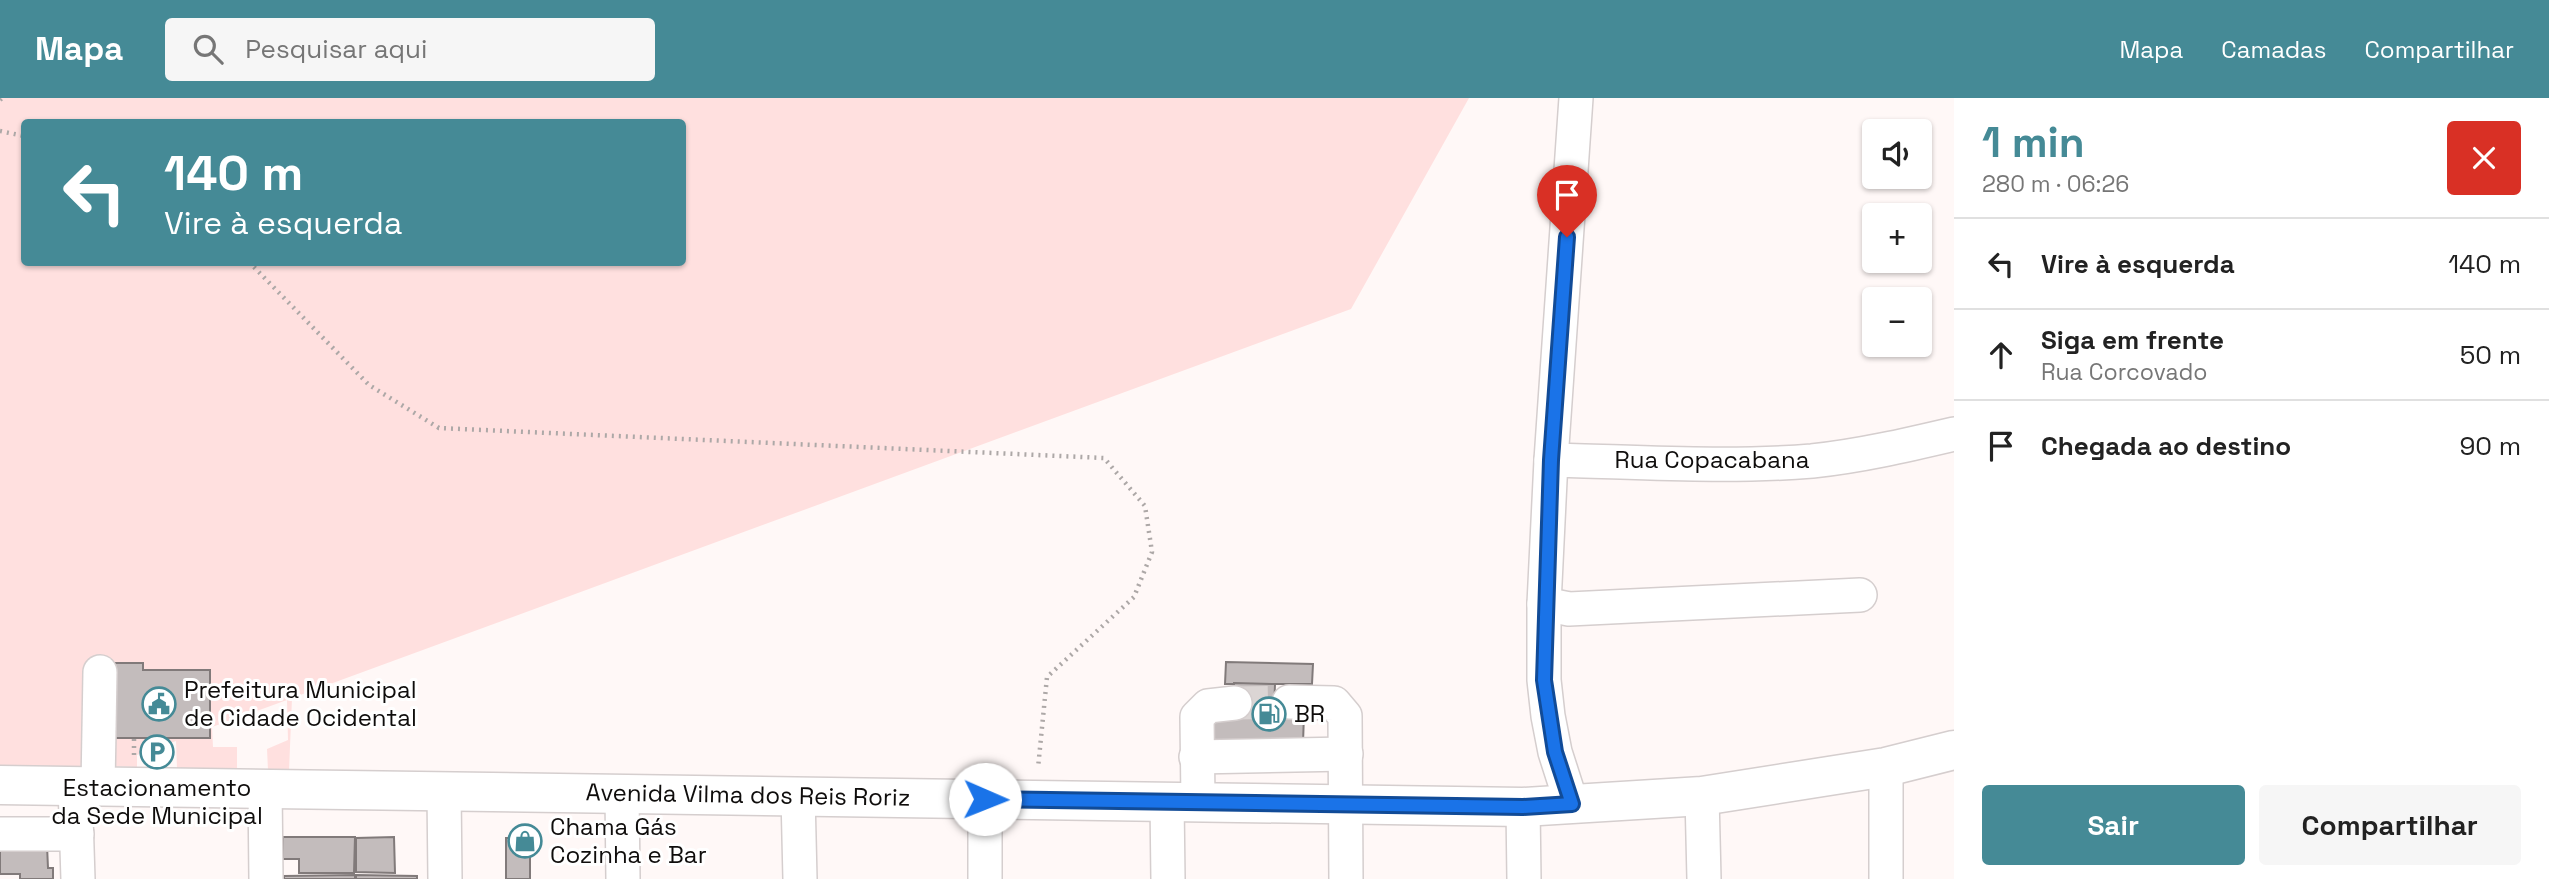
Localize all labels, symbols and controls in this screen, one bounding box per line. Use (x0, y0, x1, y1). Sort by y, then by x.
search box (165, 18, 655, 81)
text: Mapa (35, 28, 123, 70)
icon: search (189, 30, 227, 68)
text: Pesquisar aqui (245, 32, 427, 66)
text: Mapa (2119, 34, 2183, 65)
text: Camadas (2221, 34, 2326, 65)
text: Compartilhar (2364, 34, 2514, 65)
text: 1 min (1982, 116, 2085, 169)
map controls (1862, 119, 1932, 357)
button: sound (1862, 119, 1932, 189)
button: close (2447, 121, 2521, 195)
text: 140 m (164, 142, 303, 204)
icon: left (49, 147, 140, 238)
pin (1537, 165, 1597, 237)
text: 280 m · 06:26 (1982, 169, 2129, 199)
icon: arrive (1548, 176, 1586, 214)
text: Vire à esquerda (164, 203, 402, 243)
button: + (1862, 203, 1932, 273)
icon: left (1982, 245, 2020, 283)
text: Vire à esquerda (2041, 247, 2235, 281)
text: 140 m (2448, 247, 2521, 281)
button: − (1862, 287, 1932, 357)
text: Siga em frente (2041, 323, 2224, 357)
icon: ahead (1982, 336, 2020, 374)
text: 50 m (2460, 338, 2521, 372)
text: Rua Corcovado (2041, 357, 2207, 387)
icon: arrive (1982, 427, 2020, 465)
text: Chegada ao destino (2041, 429, 2291, 463)
text: 90 m (2459, 429, 2521, 463)
street label: Rua Copacabana (1615, 444, 1810, 475)
place label: Prefeitura Municipal de Cidade Ocidental (184, 674, 417, 733)
public building icon: Prefeitura Municipal de Cidade Ocidental (140, 685, 178, 723)
fuel station icon: BR (1250, 695, 1288, 733)
place label: BR (1294, 698, 1325, 729)
parking icon: Estacionamento da Sede Municipal (138, 733, 176, 771)
position arrow (948, 762, 1022, 836)
place label: Estacionamento da Sede Municipal (51, 772, 263, 831)
street label: Avenida Vilma dos Reis Roriz (585, 776, 911, 813)
button: Sair (1982, 785, 2245, 865)
button: Compartilhar (2259, 785, 2521, 865)
place label: Chama Gás Cozinha e Bar (550, 811, 707, 870)
shop icon: Chama Gás Cozinha e Bar (506, 822, 544, 860)

